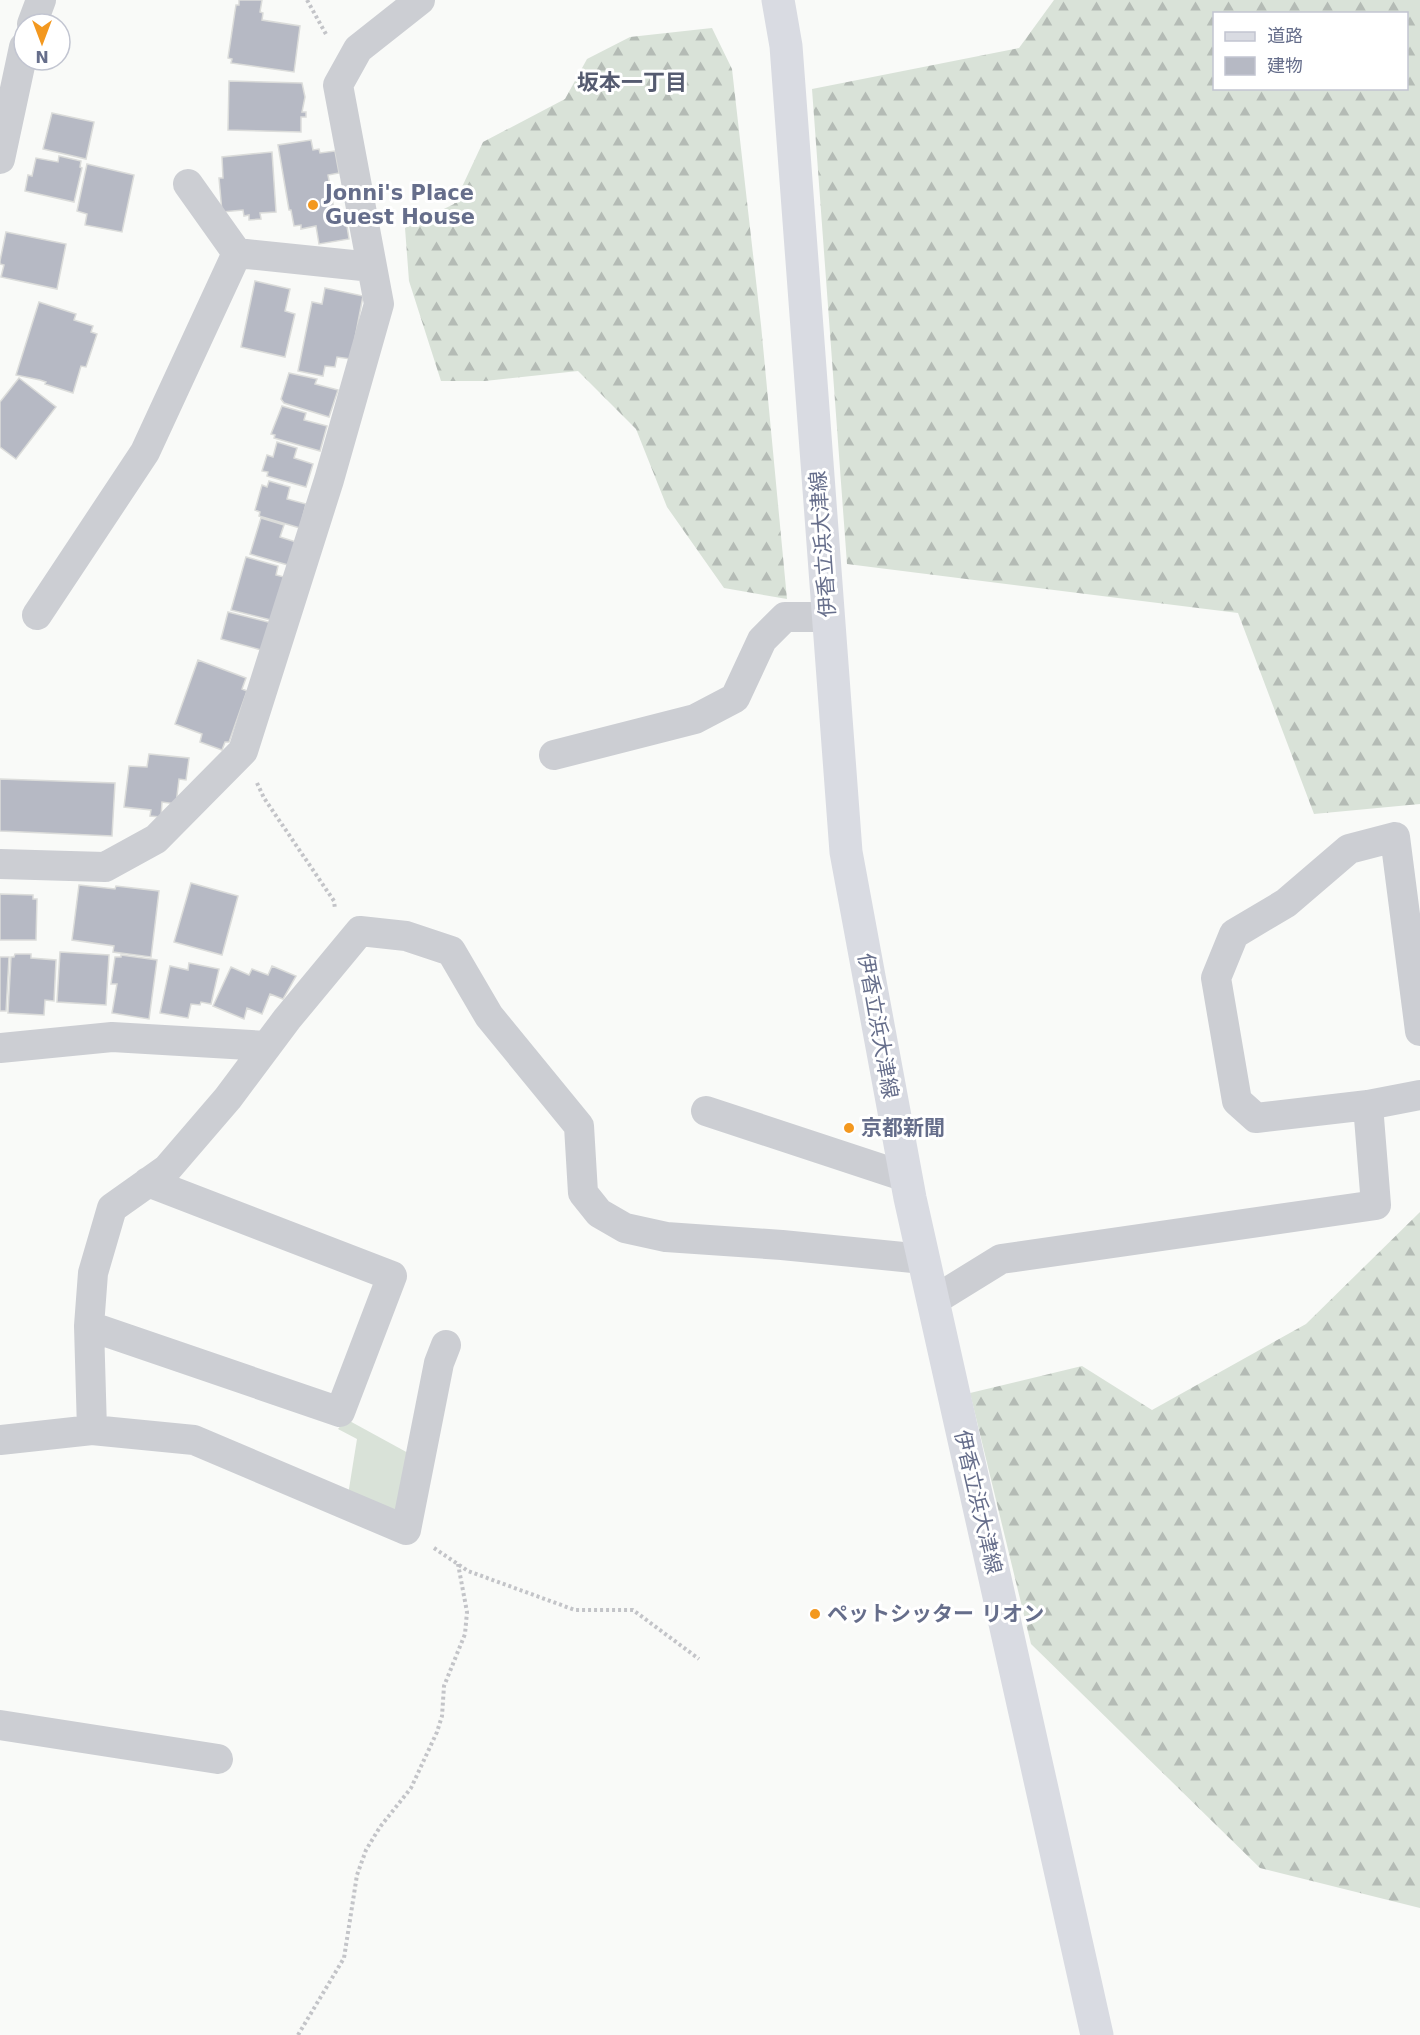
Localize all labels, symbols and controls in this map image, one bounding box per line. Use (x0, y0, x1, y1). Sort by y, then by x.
north arrow (12, 12, 72, 72)
legend (1213, 12, 1408, 90)
text: 道路 (1267, 25, 1303, 46)
text: N (35, 47, 49, 66)
text: 建物 (1267, 55, 1303, 76)
district label: 坂本一丁目 (577, 70, 687, 95)
place label: Jonni's Place Guest House (323, 181, 475, 229)
marker: Jonni's Place Guest House (306, 198, 320, 212)
street label: 伊香立浜大津線 (806, 470, 840, 618)
street label: 伊香立浜大津線 (853, 952, 903, 1100)
place label: 京都新聞 (861, 1116, 945, 1140)
marker: 京都新聞 (842, 1121, 856, 1135)
street label: 伊香立浜大津線 (950, 1428, 1006, 1576)
place label: ペットシッター リオン (827, 1602, 1044, 1626)
marker: ペットシッター リオン (808, 1607, 822, 1621)

